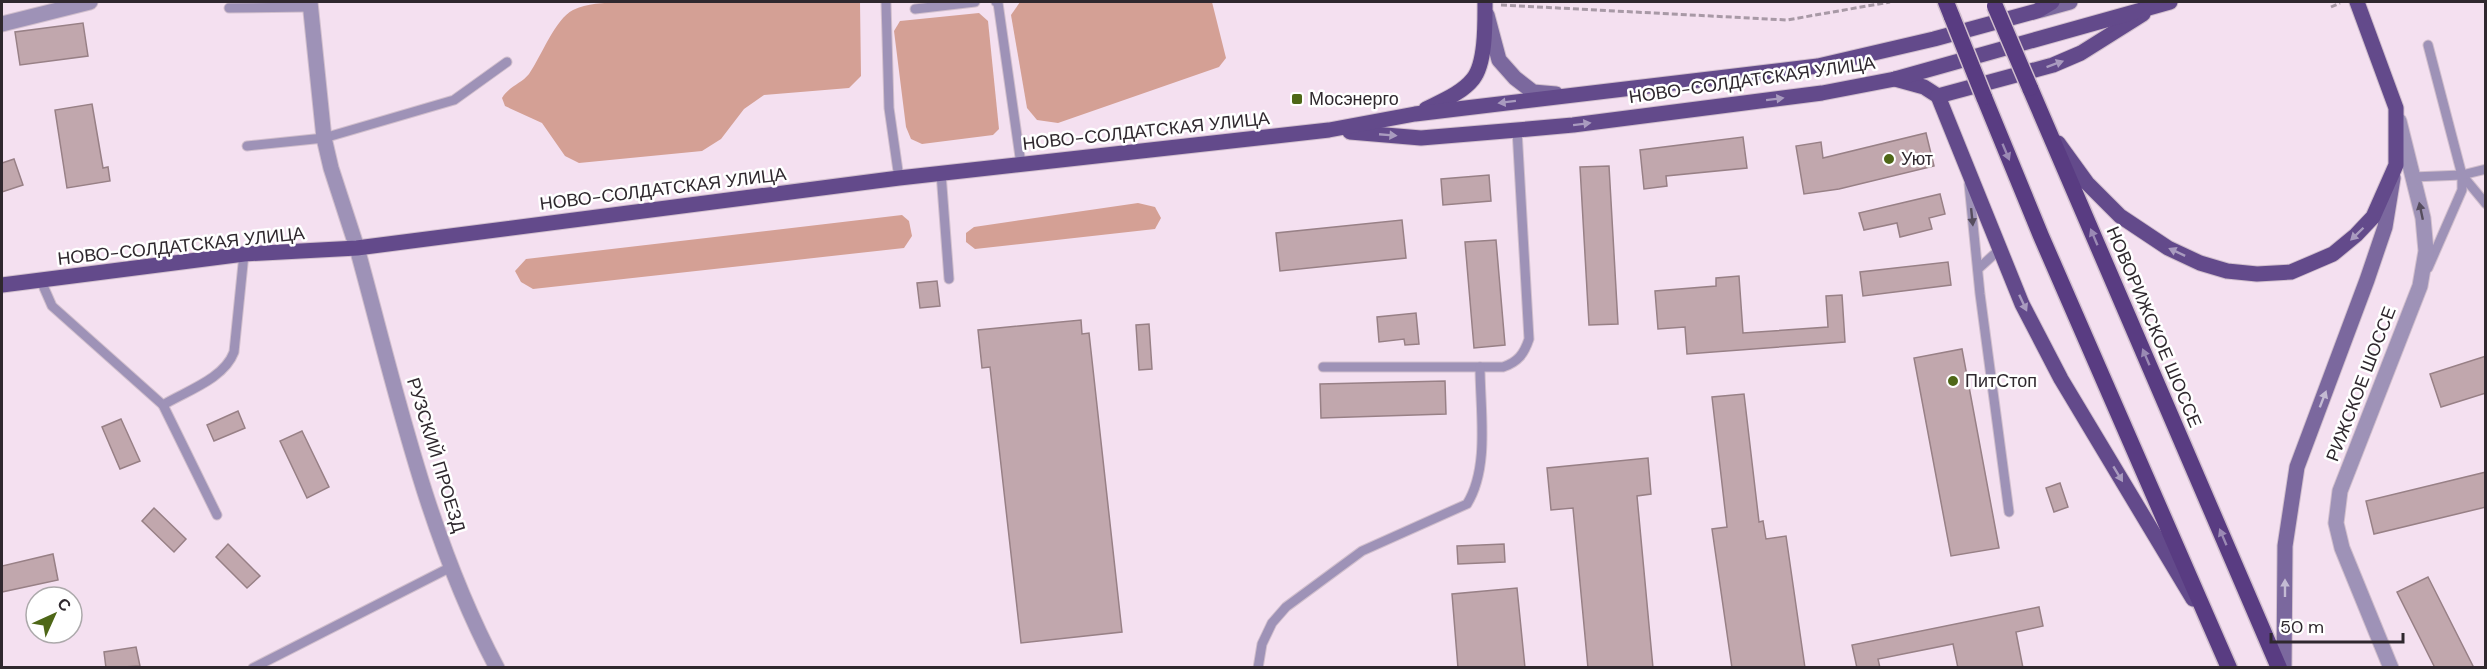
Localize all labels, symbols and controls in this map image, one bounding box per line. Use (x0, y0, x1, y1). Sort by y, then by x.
street label: НОВО-СОЛДАТСКАЯ УЛИЦА (1627, 51, 1877, 109)
one-way arrow (2047, 58, 2065, 68)
place label: Мосэнерго (1309, 87, 1399, 111)
marker: Мосэнерго (1290, 92, 1304, 106)
one-way arrow (1766, 94, 1785, 103)
one-way arrow (1498, 97, 1517, 107)
street label: НОВО-СОЛДАТСКАЯ УЛИЦА (1021, 106, 1271, 156)
one-way arrow (1573, 119, 1592, 129)
one-way arrow (1378, 130, 1397, 140)
one-way arrow (2001, 143, 2011, 161)
place label: Уют (1901, 147, 1933, 171)
marker: Уют (1882, 152, 1896, 166)
street label: НОВО-СОЛДАТСКАЯ УЛИЦА (538, 162, 788, 216)
one-way arrow (2415, 202, 2425, 220)
one-way arrow (1967, 208, 1977, 227)
street label: НОВО-СОЛДАТСКАЯ УЛИЦА (56, 221, 306, 271)
street label: НОВОРИЖСКОЕ ШОССЕ (2101, 223, 2207, 431)
one-way arrow (2350, 226, 2364, 240)
one-way arrow (2089, 228, 2098, 246)
one-way arrow (2168, 248, 2185, 257)
one-way arrow (2018, 295, 2027, 312)
street label: РИЖСКОЕ ШОССЕ (2320, 303, 2402, 465)
one-way arrow (2141, 348, 2151, 366)
place label: ПитСтоп (1965, 369, 2037, 393)
marker: ПитСтоп (1946, 374, 1960, 388)
street label: РУЗСКИЙ ПРОЕЗД (401, 375, 471, 535)
one-way arrow (2318, 389, 2328, 407)
one-way arrow (2112, 466, 2123, 482)
one-way arrow (2218, 527, 2228, 545)
one-way arrow (2280, 579, 2290, 598)
north arrow (24, 585, 84, 645)
text: С (53, 593, 76, 617)
scale bar (2271, 606, 2403, 644)
text: 50 m (2280, 615, 2324, 639)

